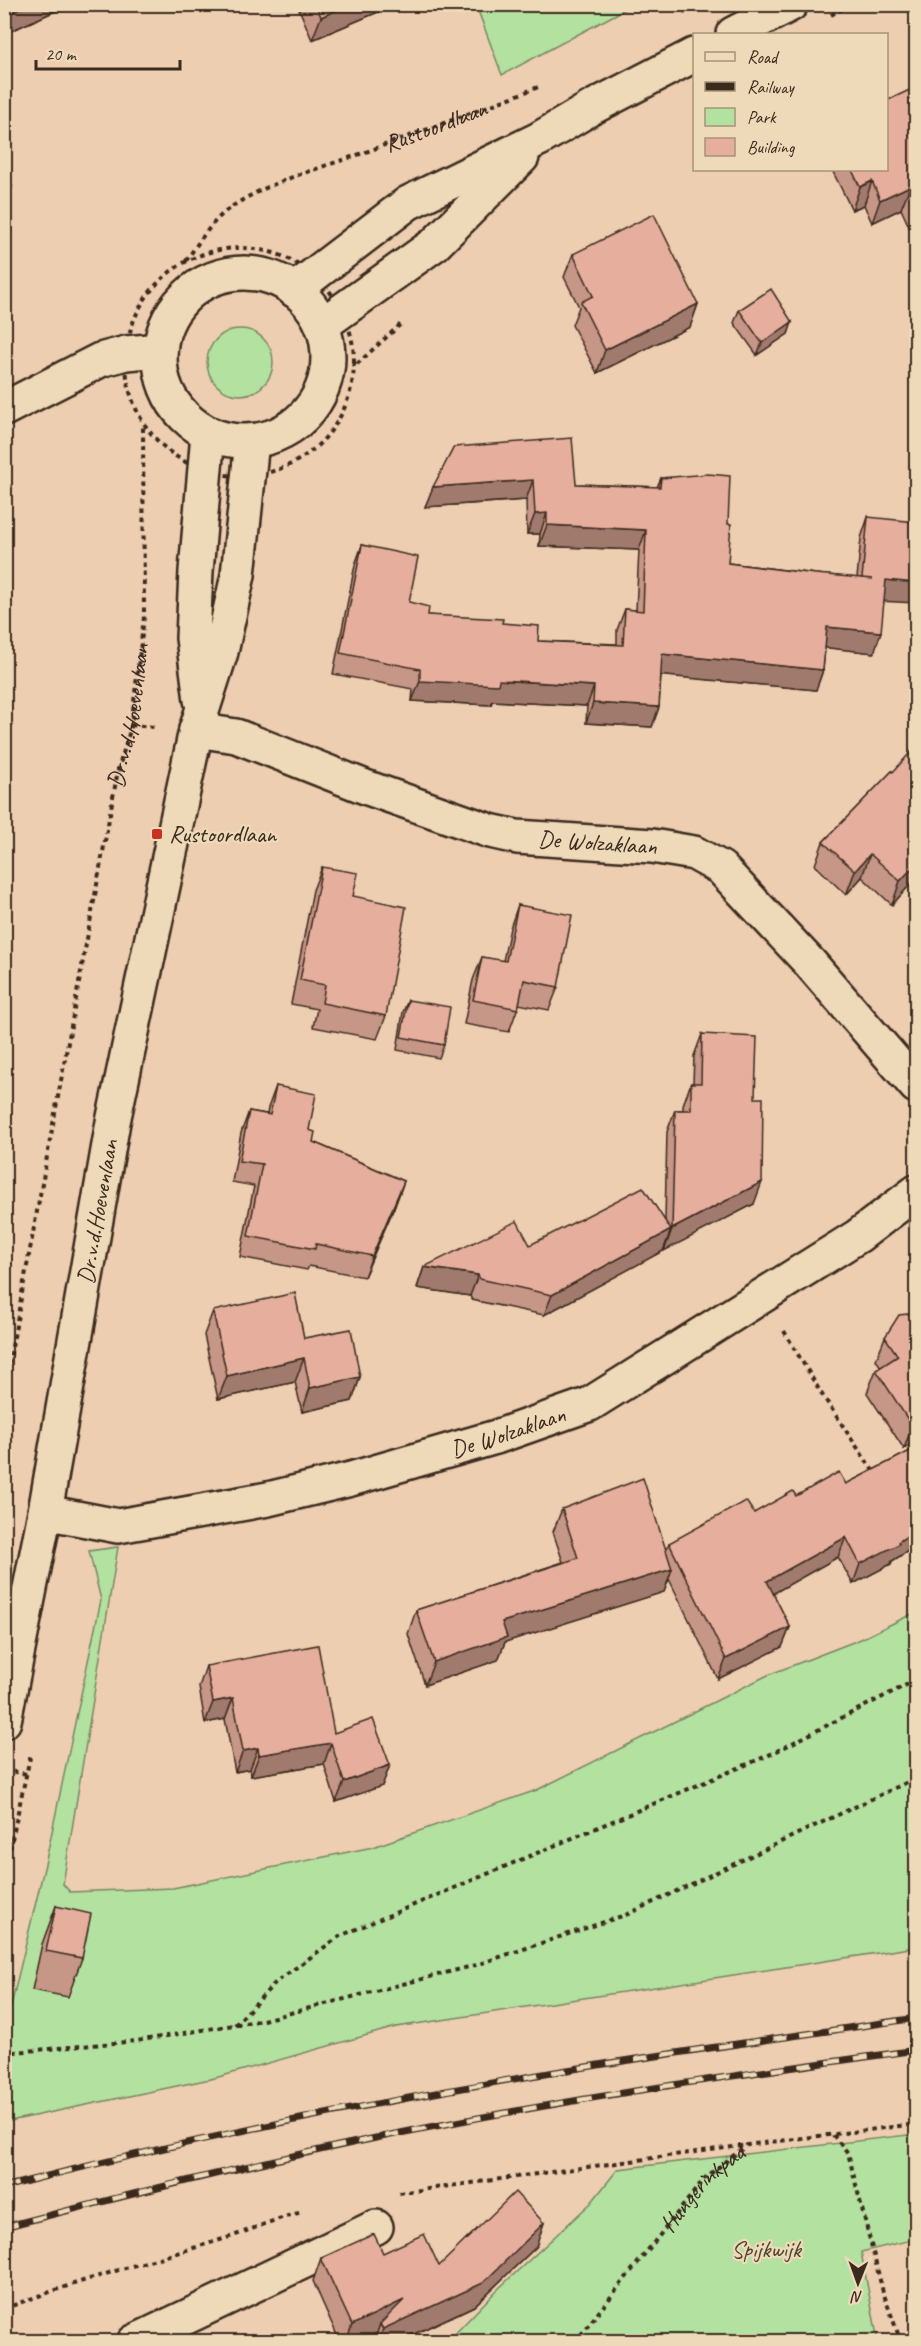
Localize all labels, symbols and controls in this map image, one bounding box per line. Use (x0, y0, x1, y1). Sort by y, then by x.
scale bar (36, 33, 180, 71)
legend (693, 33, 888, 171)
text: 20 m (45, 43, 78, 65)
text: Road (747, 46, 780, 68)
text: Railway (747, 76, 795, 98)
street label: Rustoordlaan (380, 93, 492, 159)
text: Park (747, 106, 777, 128)
text: Building (747, 136, 796, 158)
street label: Dr.v.d.Hoevenlaan (100, 641, 156, 790)
place label: Rustoordlaan (169, 819, 277, 849)
street label: De Wolzaklaan (537, 823, 658, 861)
marker: Rustoordlaan (150, 827, 164, 841)
street label: Dr.v.d.Hoevenlaan (70, 1136, 125, 1286)
street label: De Wolzaklaan (447, 1399, 569, 1464)
street label: Hungerinkpad (653, 2135, 754, 2238)
park label: Spijkwijk (731, 2234, 803, 2264)
north arrow (828, 2253, 888, 2313)
text: N (850, 2287, 863, 2307)

